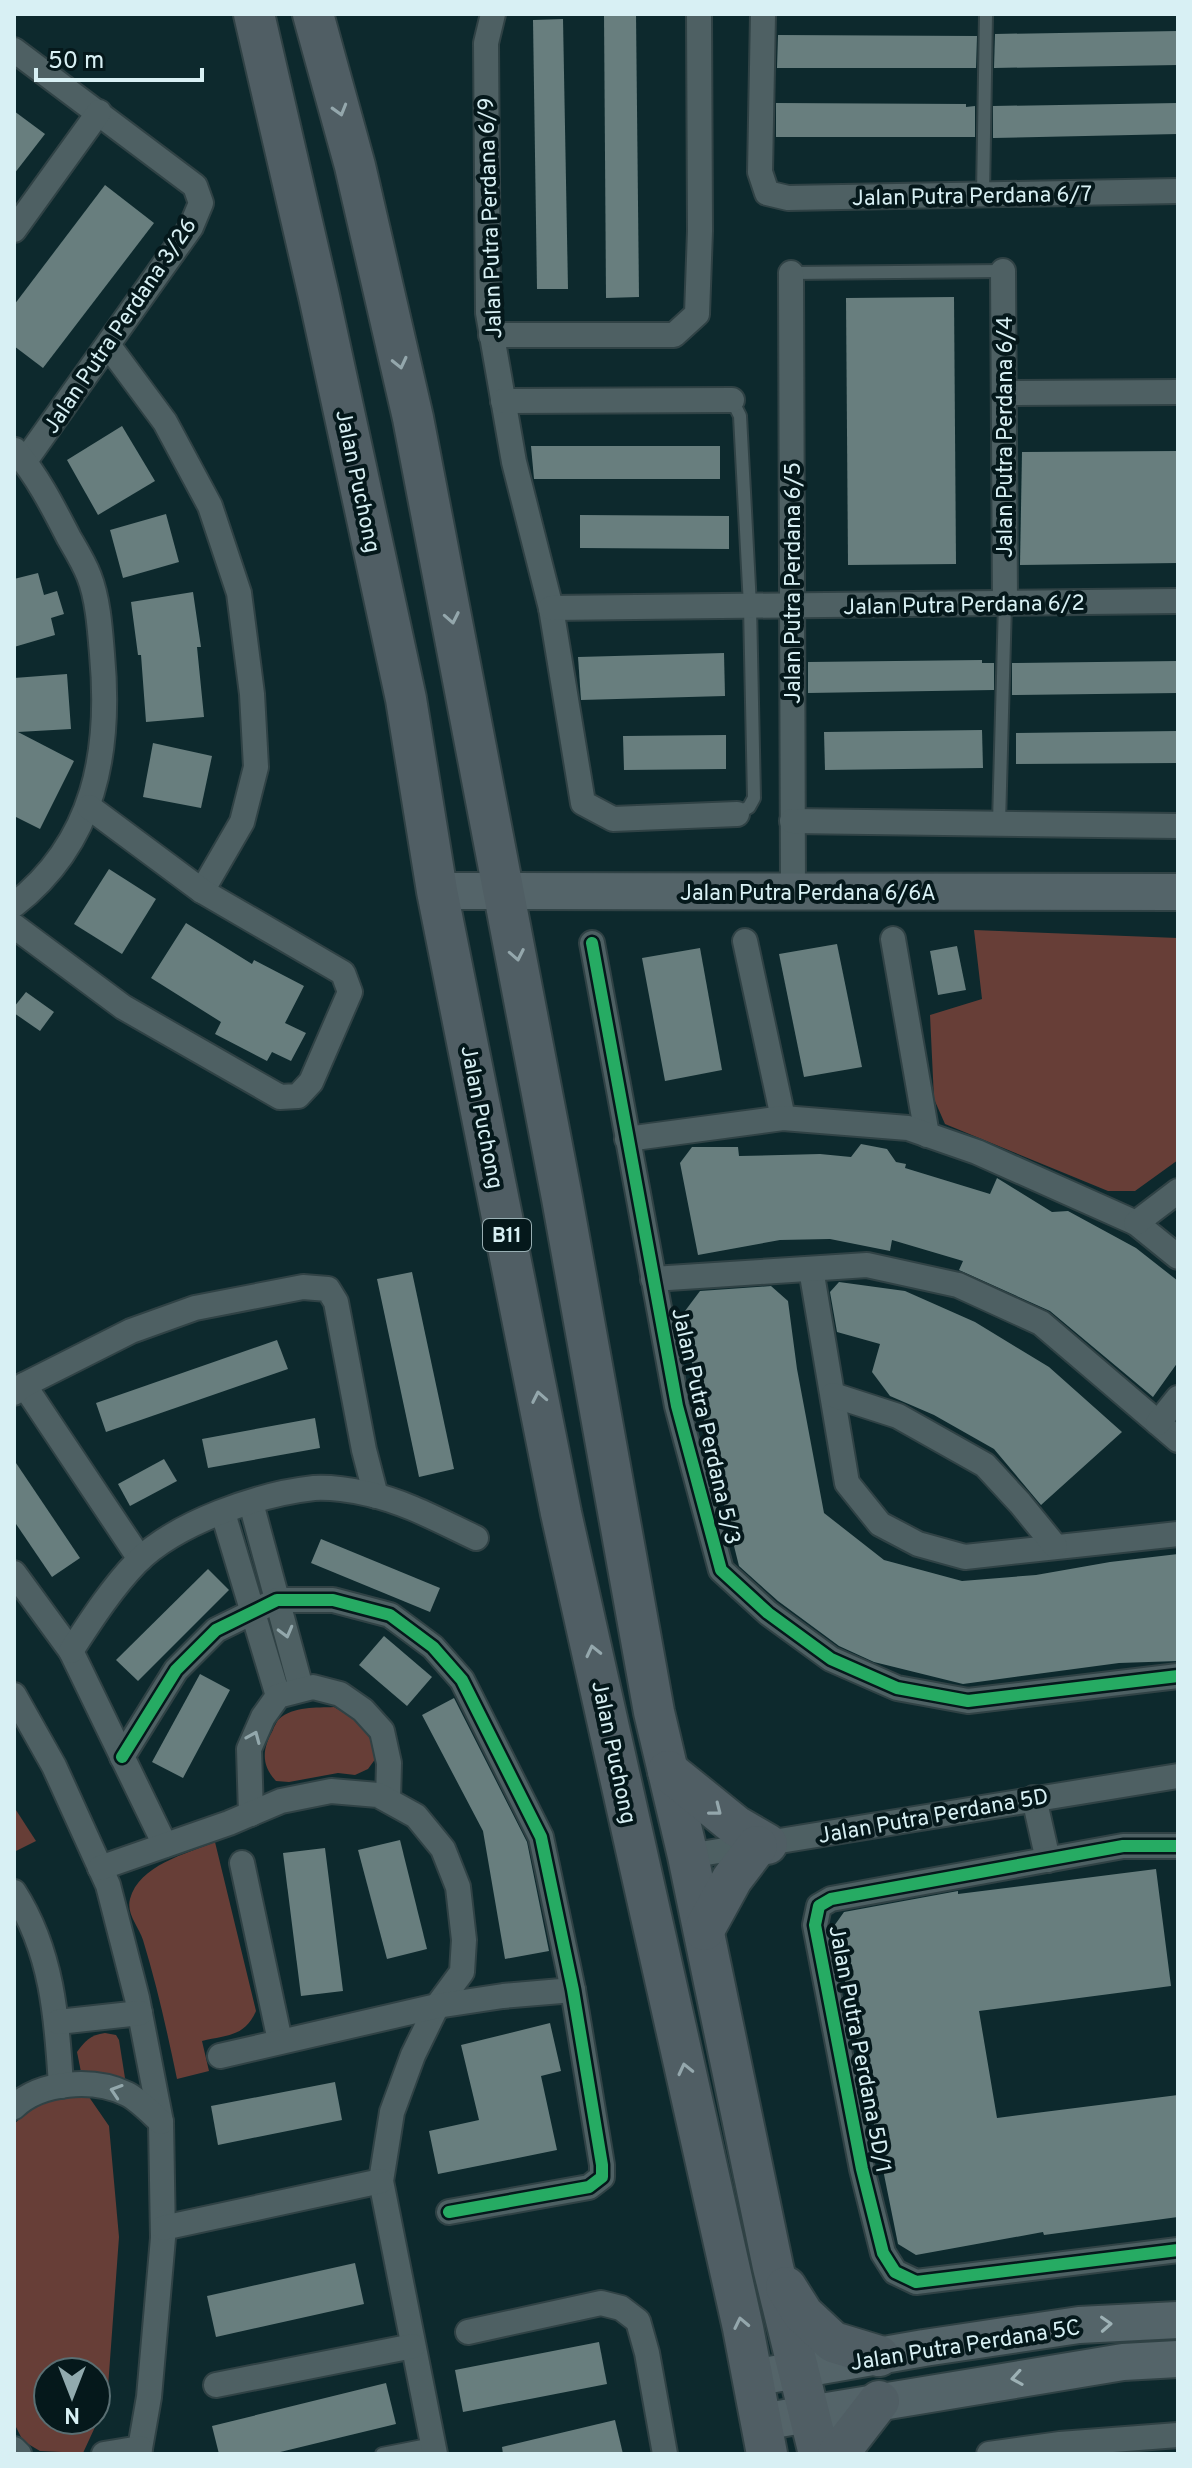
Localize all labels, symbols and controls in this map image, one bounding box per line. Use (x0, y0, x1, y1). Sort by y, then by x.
scale bar (36, 32, 202, 82)
text: 50 m (48, 47, 104, 77)
street label: Jalan Putra Perdana 6/9 (474, 97, 509, 339)
one-way arrow (330, 103, 347, 117)
street label: Jalan Putra Perdana 6/7 (852, 182, 1092, 213)
street label: Jalan Putra Perdana 3/26 (39, 213, 203, 439)
street label: Jalan Putra Perdana 6/4 (993, 316, 1020, 558)
one-way arrow (391, 355, 408, 369)
street label: Jalan Puchong (328, 408, 385, 556)
street label: Jalan Putra Perdana 6/5 (781, 462, 808, 704)
street label: Jalan Putra Perdana 6/2 (843, 591, 1085, 622)
one-way arrow (443, 610, 460, 624)
street label: Jalan Putra Perdana 6/6A (680, 881, 936, 908)
one-way arrow (507, 949, 524, 962)
street label: Jalan Puchong (453, 1043, 508, 1191)
road number: B11 (483, 1219, 531, 1251)
street label: Jalan Putra Perdana 5/3 (664, 1306, 745, 1548)
one-way arrow (531, 1390, 548, 1403)
one-way arrow (277, 1624, 293, 1638)
one-way arrow (585, 1645, 602, 1658)
street label: Jalan Puchong (584, 1679, 641, 1827)
one-way arrow (245, 1731, 261, 1745)
street label: Jalan Putra Perdana 5D (816, 1784, 1051, 1851)
one-way arrow (707, 1801, 722, 1815)
street label: Jalan Putra Perdana 5D/1 (821, 1923, 896, 2176)
one-way arrow (677, 2062, 694, 2076)
one-way arrow (110, 2085, 124, 2101)
street label: Jalan Putra Perdana 5C (849, 2315, 1082, 2378)
one-way arrow (733, 2316, 750, 2330)
one-way arrow (1100, 2316, 1113, 2333)
north arrow (32, 2356, 112, 2436)
one-way arrow (1011, 2369, 1024, 2386)
text: N (64, 2400, 80, 2427)

